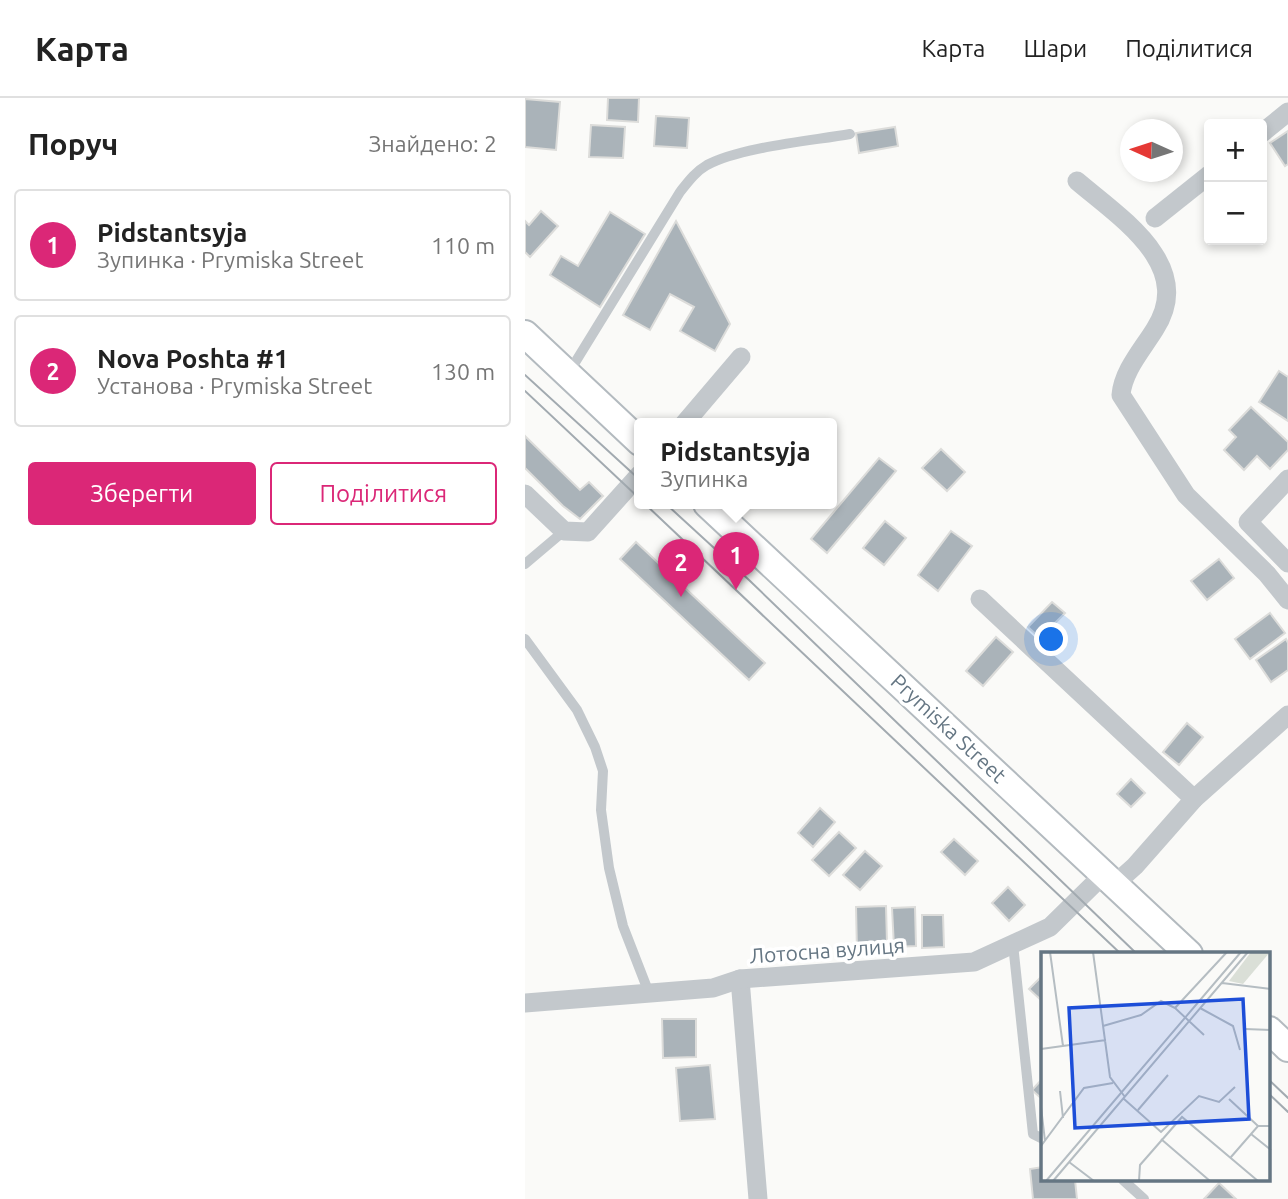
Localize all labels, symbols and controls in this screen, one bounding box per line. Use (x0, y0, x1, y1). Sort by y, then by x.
text: Карта (35, 30, 129, 67)
text: Карта (921, 35, 985, 62)
text: Шари (1023, 35, 1087, 62)
text: Поділитися (1125, 35, 1253, 62)
north arrow (1120, 119, 1183, 182)
map controls (1204, 119, 1267, 245)
button: + (1204, 119, 1267, 182)
text: Поруч (28, 127, 118, 161)
text: Знайдено: 2 (368, 131, 497, 156)
button: − (1204, 182, 1267, 245)
text: Pidstantsyja (97, 218, 247, 247)
text: 1 (47, 233, 59, 258)
text: 110 m (431, 233, 495, 258)
text: Зупинка · Prymiska Street (97, 247, 363, 272)
text: Nova Poshta #1 (97, 344, 289, 373)
text: 2 (47, 359, 59, 384)
text: 130 m (431, 359, 495, 384)
text: Установа · Prymiska Street (97, 373, 372, 398)
popup (634, 418, 837, 509)
text: Pidstantsyja (660, 437, 811, 466)
button: Зберегти (28, 462, 256, 525)
button: Поділитися (270, 462, 497, 525)
text: Зупинка (660, 466, 748, 491)
pin: 1 (713, 532, 759, 590)
pin: 2 (658, 539, 704, 597)
your location (1034, 622, 1068, 656)
street label: Prymiska Street (887, 669, 1011, 787)
street label: Лотосна вулиця (749, 933, 905, 967)
inset map (1041, 952, 1271, 1182)

